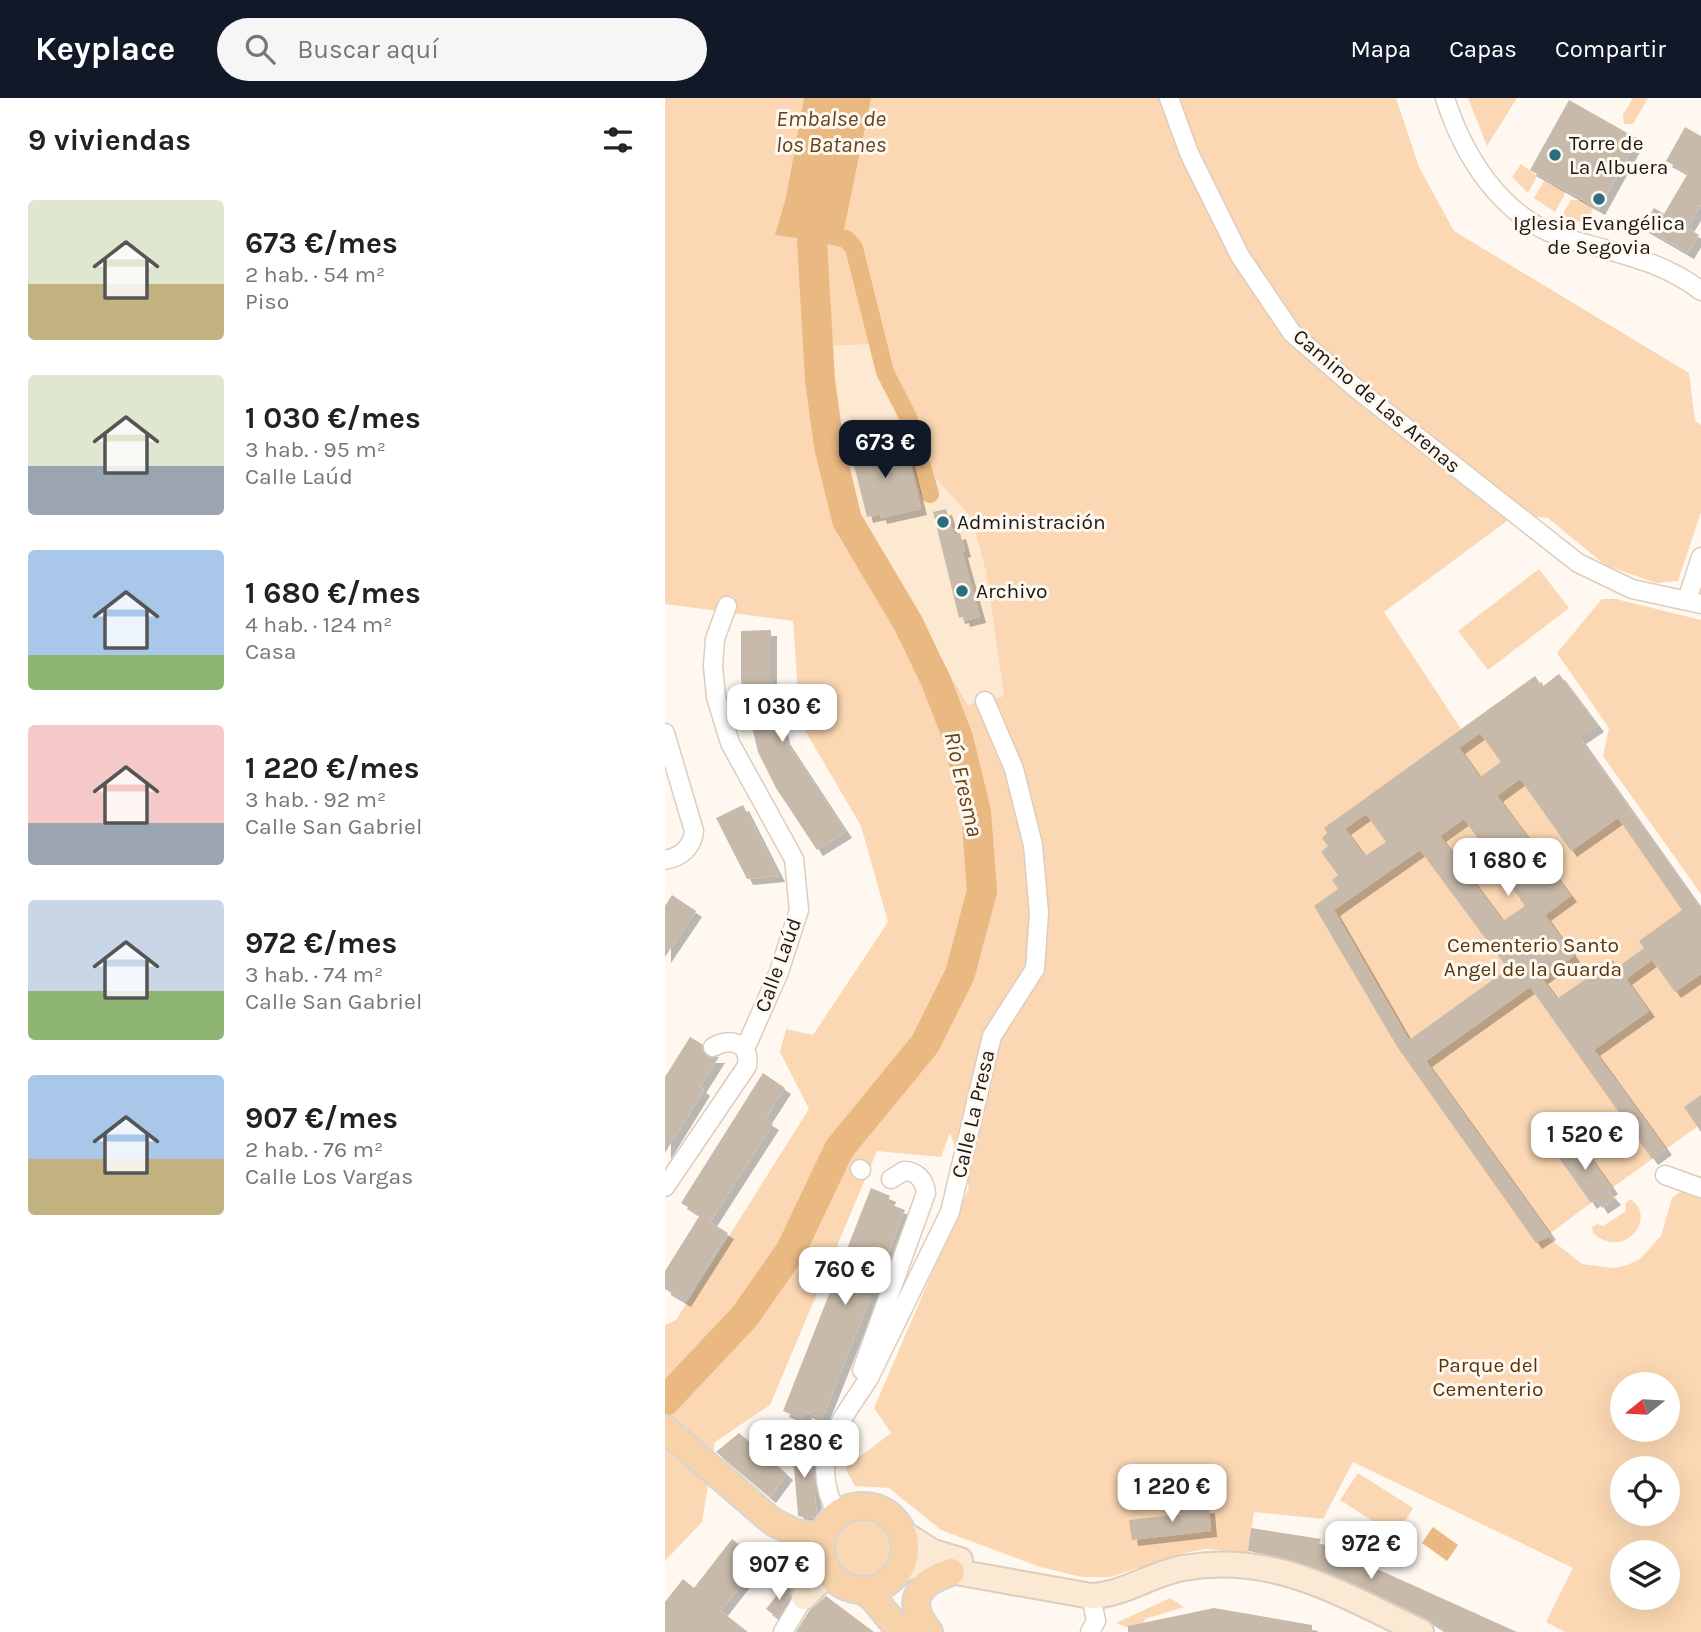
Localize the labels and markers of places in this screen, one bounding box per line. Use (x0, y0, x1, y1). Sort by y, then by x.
place label: Torre de La Albuera (1569, 131, 1668, 179)
marker: Torre de La Albuera (1547, 147, 1563, 163)
marker: Iglesia Evangélica de Segovia (1591, 191, 1607, 207)
place label: Iglesia Evangélica de Segovia (1513, 211, 1685, 259)
pin: 673 € (836, 420, 934, 480)
place label: Administración (957, 510, 1106, 534)
marker: Administración (935, 514, 951, 530)
place label: Archivo (976, 579, 1047, 603)
marker: Archivo (954, 583, 970, 599)
pin: 1 030 € (717, 684, 847, 744)
pin: 1 680 € (1443, 838, 1573, 898)
pin: 1 520 € (1520, 1112, 1650, 1172)
pin: 760 € (796, 1248, 894, 1307)
pin: 1 280 € (739, 1420, 869, 1480)
pin: 1 220 € (1107, 1464, 1237, 1524)
pin: 972 € (1322, 1522, 1420, 1581)
pin: 907 € (730, 1542, 828, 1602)

